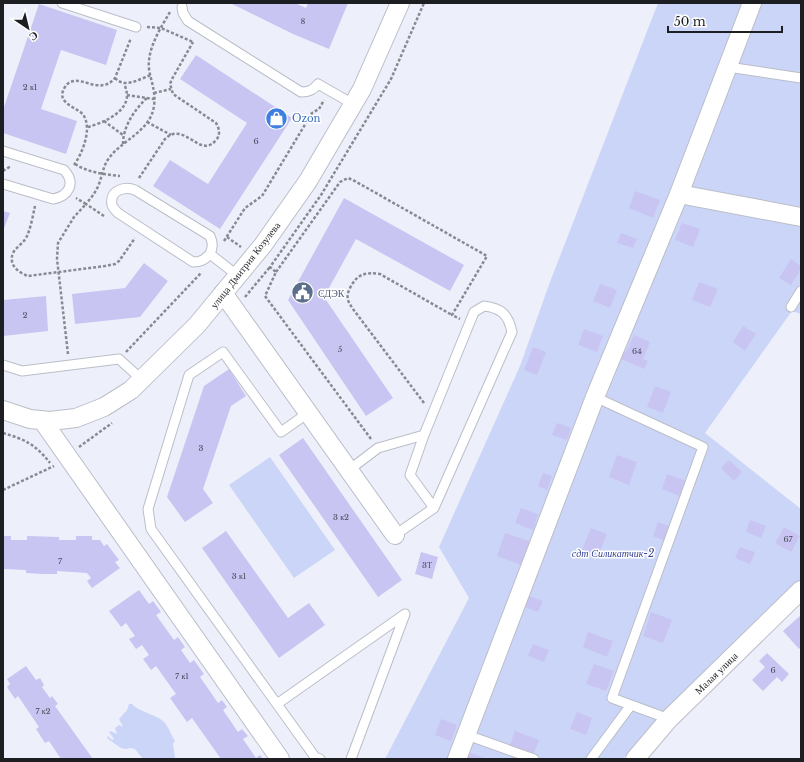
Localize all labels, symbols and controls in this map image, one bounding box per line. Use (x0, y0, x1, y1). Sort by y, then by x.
north arrow (8, 8, 48, 48)
scale bar (668, 8, 782, 34)
text: 50 m (674, 14, 706, 29)
house number: 8 (301, 16, 306, 26)
text: С (26, 28, 41, 44)
house number: 2 к1 (23, 82, 38, 92)
shop icon: Ozon (264, 105, 290, 131)
place label: Ozon (292, 112, 320, 125)
house number: 6 (253, 136, 259, 146)
street label: улица Дмитрия Козулева (208, 219, 284, 311)
public building icon: СДЭК (290, 280, 316, 306)
place label: СДЭК (318, 287, 345, 300)
house number: 2 (23, 310, 28, 320)
house number: 5 (338, 344, 343, 354)
house number: 64 (632, 346, 642, 356)
house number: 3 (199, 443, 204, 453)
house number: 3 к2 (333, 512, 349, 522)
house number: 67 (783, 534, 794, 544)
park label: сдт Силикатчик-2 (572, 547, 654, 560)
house number: 7 (58, 556, 63, 566)
house number: 3Т (422, 560, 432, 570)
house number: 3 к1 (232, 571, 247, 581)
street label: Малая улица (692, 649, 741, 697)
house number: 6 (770, 665, 776, 675)
house number: 7 к1 (175, 671, 189, 681)
house number: 7 к2 (35, 706, 51, 716)

